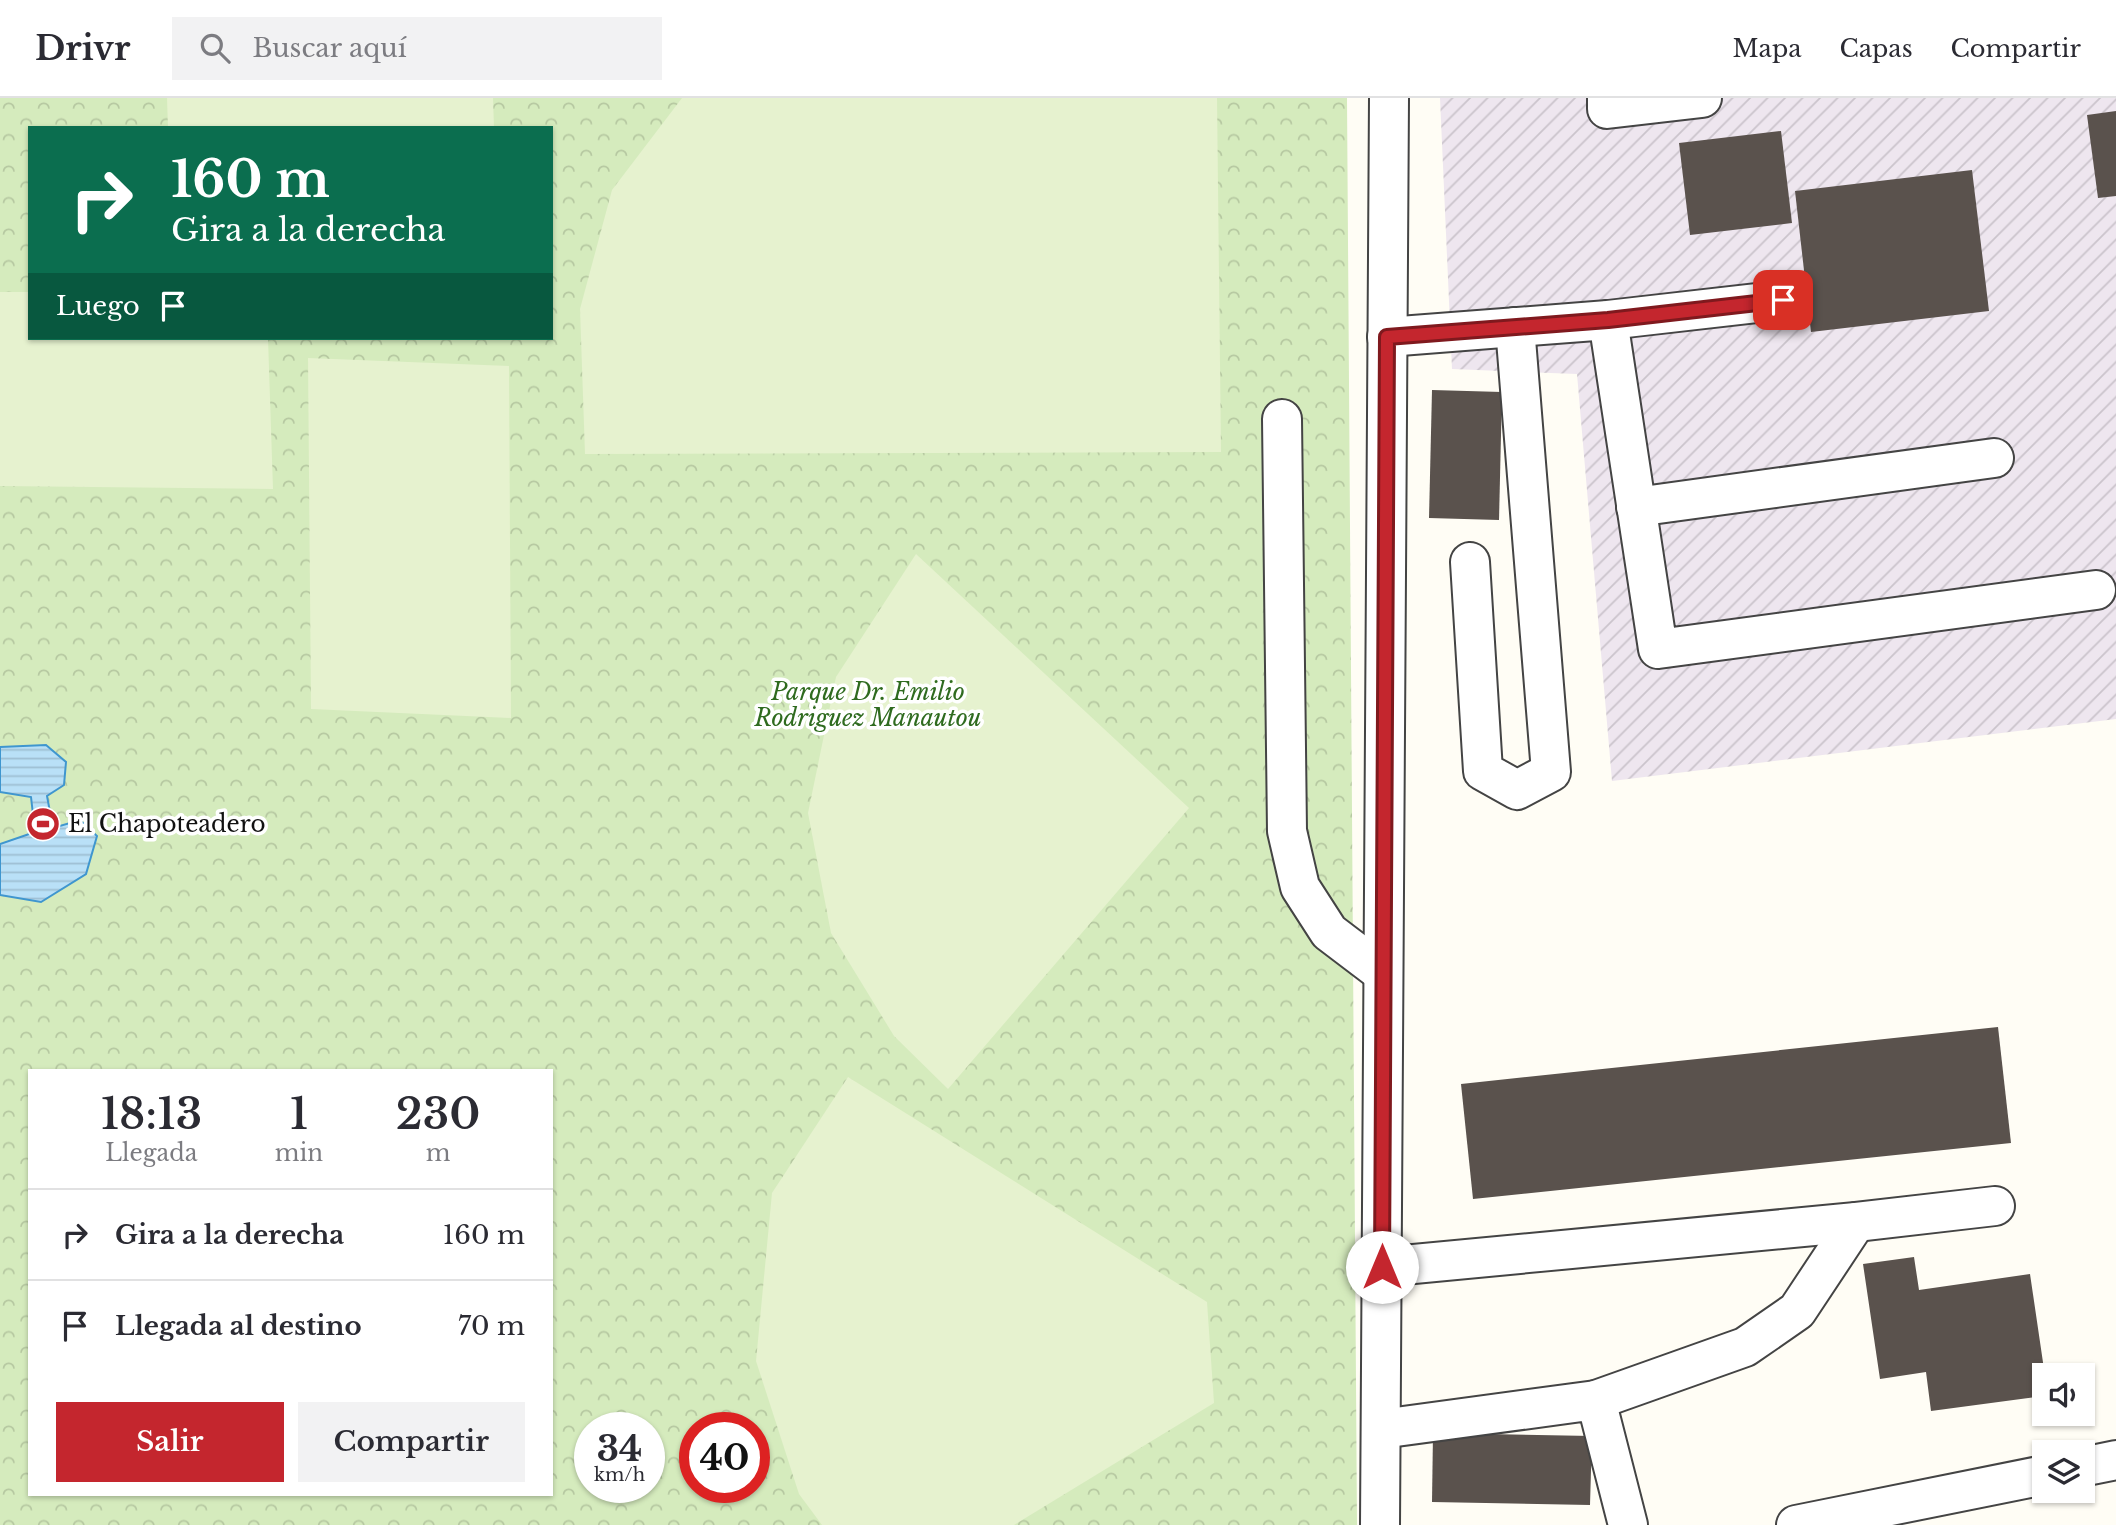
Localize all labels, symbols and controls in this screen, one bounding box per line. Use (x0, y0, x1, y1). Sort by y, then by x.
search box (172, 17, 662, 80)
text: Drivr (35, 28, 130, 69)
icon: search (196, 29, 234, 67)
text: Buscar aquí (252, 32, 407, 64)
text: Mapa (1732, 34, 1802, 63)
text: Capas (1840, 34, 1913, 63)
text: Compartir (1951, 34, 2081, 63)
text: 160 m (171, 149, 330, 210)
icon: right (56, 154, 147, 245)
text: Gira a la derecha (171, 210, 445, 250)
pin (1753, 270, 1813, 330)
icon: arrive (1764, 281, 1802, 319)
icon: arrive (154, 287, 192, 325)
text: Luego (56, 290, 140, 322)
park label: Parque Dr. Emilio Rodriguez Manautou (754, 678, 981, 732)
sports icon: El Chapoteadero (24, 805, 62, 843)
place label: El Chapoteadero (68, 810, 266, 838)
text: 18:13 (101, 1088, 202, 1140)
text: 1 (290, 1088, 308, 1140)
text: 230 (396, 1088, 480, 1140)
text: Llegada (105, 1139, 197, 1167)
text: min (275, 1139, 323, 1167)
text: m (426, 1139, 450, 1167)
icon: right (56, 1216, 94, 1254)
text: Gira a la derecha (115, 1219, 344, 1251)
text: 160 m (443, 1219, 525, 1251)
position arrow (1345, 1230, 1419, 1304)
icon: arrive (56, 1307, 94, 1345)
text: Llegada al destino (115, 1310, 362, 1342)
text: 70 m (458, 1310, 525, 1342)
map controls (2032, 1363, 2095, 1503)
button: sound (2032, 1363, 2095, 1426)
button: Salir (56, 1402, 284, 1482)
button: Compartir (298, 1402, 525, 1482)
speed limit sign: 40 (679, 1412, 770, 1503)
text: 34 (597, 1427, 642, 1470)
button: layers (2032, 1440, 2095, 1503)
text: km/h (594, 1464, 645, 1486)

